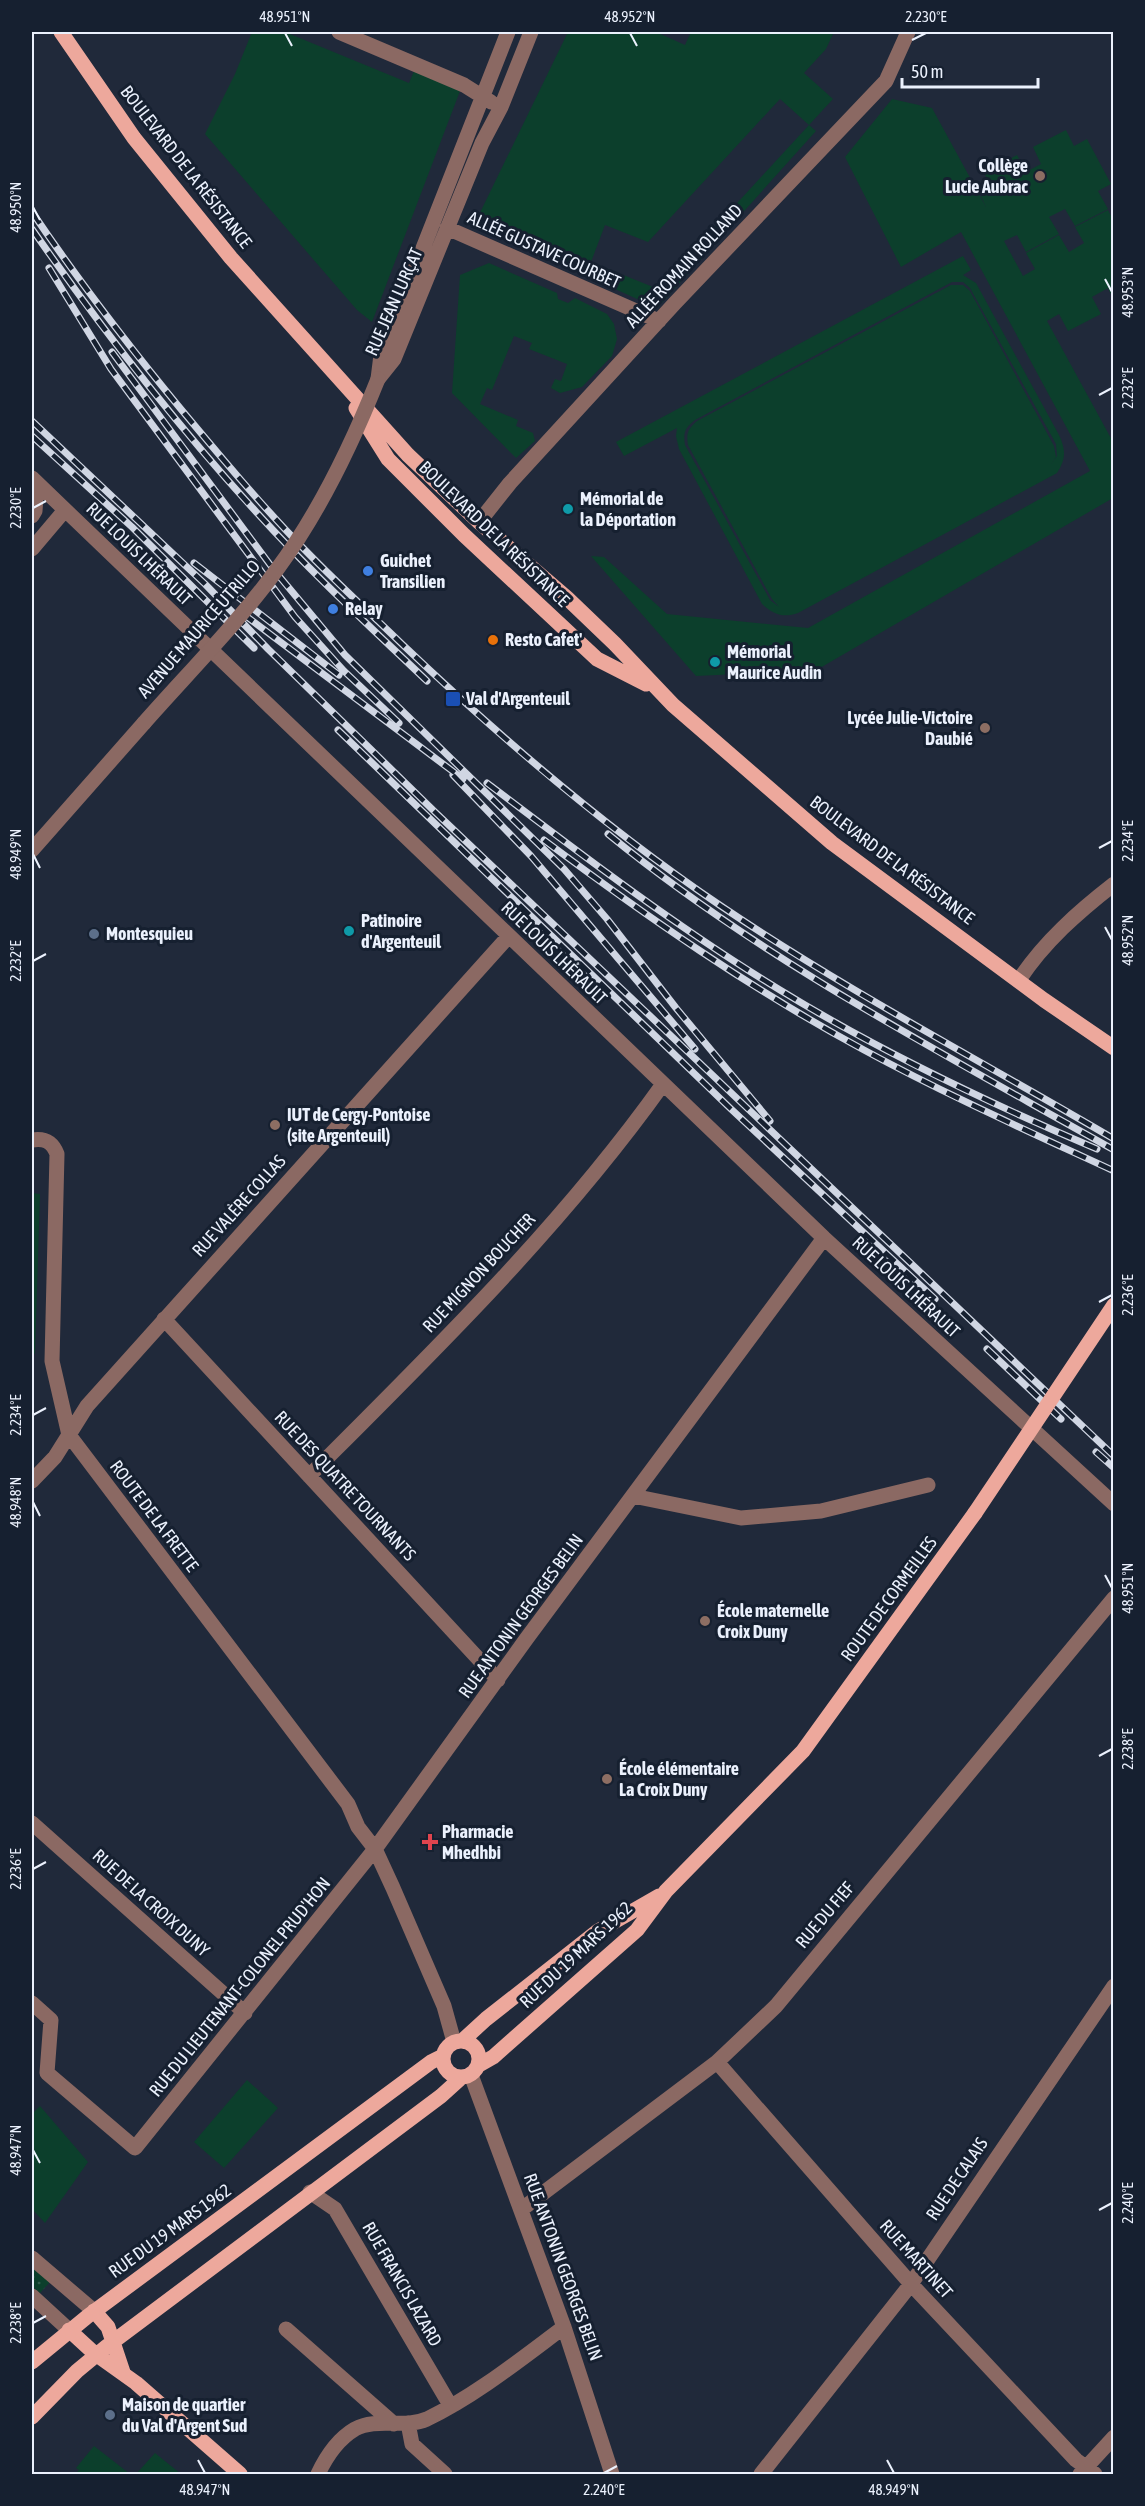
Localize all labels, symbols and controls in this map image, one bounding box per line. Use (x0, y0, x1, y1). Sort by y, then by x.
text: 48.951°N (260, 8, 310, 25)
text: 48.952°N (605, 8, 655, 25)
text: 2.230°E (905, 8, 947, 25)
scale bar (902, 51, 1038, 89)
text: 50 m (911, 61, 943, 82)
street label: BOULEVARD DE LA RÉSISTANCE (116, 81, 257, 252)
place label: Collège Lucie Aubrac (945, 155, 1028, 197)
marker: Collège Lucie Aubrac (1033, 169, 1047, 183)
text: 48.950°N (7, 182, 24, 232)
street label: ALLÉE ROMAIN ROLLAND (621, 200, 746, 332)
street label: ALLÉE GUSTAVE COURBET (465, 206, 624, 293)
street label: RUE JEAN LURÇAT (360, 245, 427, 359)
text: 48.953°N (1119, 267, 1136, 317)
text: 2.232°E (1119, 367, 1136, 409)
street label: BOULEVARD DE LA RÉSISTANCE (415, 456, 574, 611)
text: 2.230°E (7, 487, 24, 529)
place label: Mémorial de la Déportation (580, 488, 676, 530)
street label: RUE LOUIS LHÉRAULT (82, 498, 197, 609)
marker: Mémorial de la Déportation (561, 502, 575, 516)
place label: Guichet Transilien (380, 550, 445, 592)
street label: AVENUE MAURICE UTRILLO (133, 555, 264, 702)
marker: Guichet Transilien (361, 564, 375, 578)
place label: Relay (345, 598, 383, 619)
marker: Relay (326, 602, 340, 616)
place label: Resto Cafet' (505, 629, 582, 650)
marker: Resto Cafet' (486, 633, 500, 647)
place label: Mémorial Maurice Audin (727, 641, 822, 683)
marker: Mémorial Maurice Audin (708, 655, 722, 669)
place label: Val d'Argenteuil (465, 688, 570, 709)
marker: Val d'Argenteuil (444, 690, 462, 708)
place label: Lycée Julie-Victoire Daubié (847, 707, 973, 749)
marker: Lycée Julie-Victoire Daubié (978, 721, 992, 735)
street label: BOULEVARD DE LA RÉSISTANCE (806, 791, 979, 928)
text: 2.234°E (1119, 820, 1136, 862)
text: 48.949°N (7, 829, 24, 879)
street label: RUE LOUIS LHÉRAULT (497, 897, 612, 1008)
place label: Patinoire d'Argenteuil (361, 910, 441, 952)
text: 48.952°N (1119, 915, 1136, 965)
place label: Montesquieu (106, 923, 193, 944)
marker: Patinoire d'Argenteuil (342, 924, 356, 938)
marker: Montesquieu (87, 927, 101, 941)
text: 2.232°E (7, 940, 24, 982)
place label: IUT de Cergy-Pontoise (site Argenteuil) (287, 1104, 430, 1146)
marker: IUT de Cergy-Pontoise (site Argenteuil) (268, 1118, 282, 1132)
street label: RUE VALÈRE COLLAS (188, 1150, 290, 1261)
street label: RUE MIGNON BOUCHER (418, 1209, 539, 1337)
street label: RUE LOUIS LHÉRAULT (848, 1232, 964, 1342)
text: 2.236°E (1119, 1274, 1136, 1316)
text: 2.234°E (7, 1394, 24, 1436)
street label: RUE DES QUATRE TOURNANTS (271, 1406, 421, 1565)
street label: ROUTE DE LA FRETTE (106, 1456, 203, 1576)
text: 48.948°N (7, 1477, 24, 1527)
street label: RUE ANTONIN GEORGES BELIN (454, 1530, 587, 1702)
street label: ROUTE DE CORMEILLES (836, 1532, 941, 1665)
text: 48.951°N (1119, 1563, 1136, 1613)
place label: École maternelle Croix Duny (717, 1600, 829, 1642)
marker: École maternelle Croix Duny (698, 1614, 712, 1628)
text: 2.238°E (1119, 1728, 1136, 1770)
place label: École élémentaire La Croix Duny (619, 1758, 739, 1800)
marker: École élémentaire La Croix Duny (600, 1772, 614, 1786)
place label: Pharmacie Mhedhbi (442, 1821, 514, 1863)
marker: Pharmacie Mhedhbi (423, 1835, 437, 1849)
street label: RUE DE LA CROIX DUNY (89, 1845, 214, 1961)
text: 2.236°E (7, 1848, 24, 1890)
street label: RUE DU LIEUTENANT-COLONEL PRUD'HON (145, 1873, 335, 2101)
street label: RUE DU FIEF (791, 1877, 859, 1952)
street label: RUE DU 19 MARS 1962 (515, 1897, 636, 2012)
text: 48.947°N (7, 2125, 24, 2175)
street label: RUE DE CALAIS (921, 2133, 992, 2224)
street label: RUE ANTONIN GEORGES BELIN (520, 2170, 607, 2363)
street label: RUE DU 19 MARS 1962 (104, 2179, 235, 2282)
text: 2.240°E (1119, 2182, 1136, 2224)
street label: RUE MARTINET (876, 2215, 957, 2302)
street label: RUE FRANCIS LAZARD (358, 2218, 447, 2350)
text: 2.238°E (7, 2302, 24, 2344)
place label: Maison de quartier du Val d'Argent Sud (122, 2394, 247, 2436)
marker: Maison de quartier du Val d'Argent Sud (103, 2408, 117, 2422)
text: 48.947°N (180, 2481, 230, 2498)
text: 2.240°E (583, 2481, 625, 2498)
text: 48.949°N (869, 2481, 919, 2498)

